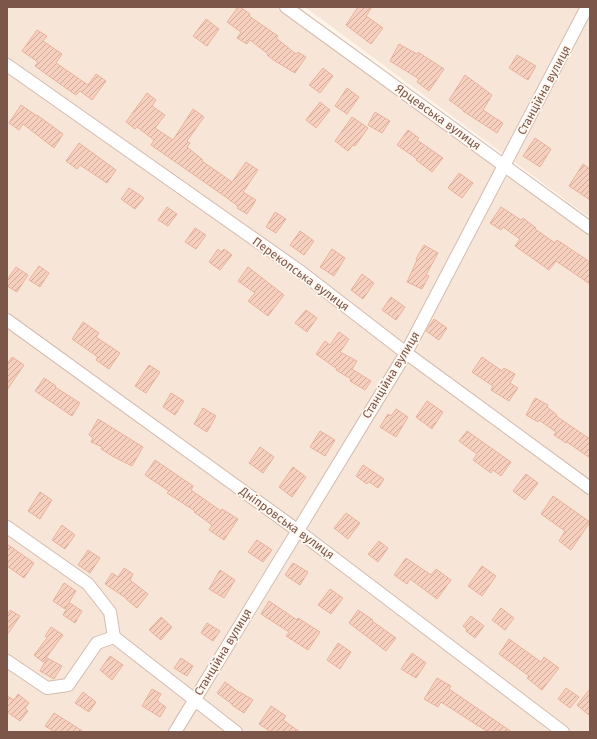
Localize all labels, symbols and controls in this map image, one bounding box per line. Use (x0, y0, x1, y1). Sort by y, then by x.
street label: Станційна вулиця (515, 43, 573, 137)
street label: Ярцевська вулиця (392, 81, 484, 153)
street label: Перекопська вулиця (250, 234, 352, 314)
street label: Станційна вулиця (359, 329, 423, 421)
street label: Дніпровська вулиця (236, 483, 337, 562)
street label: Станційна вулиця (191, 606, 255, 698)

